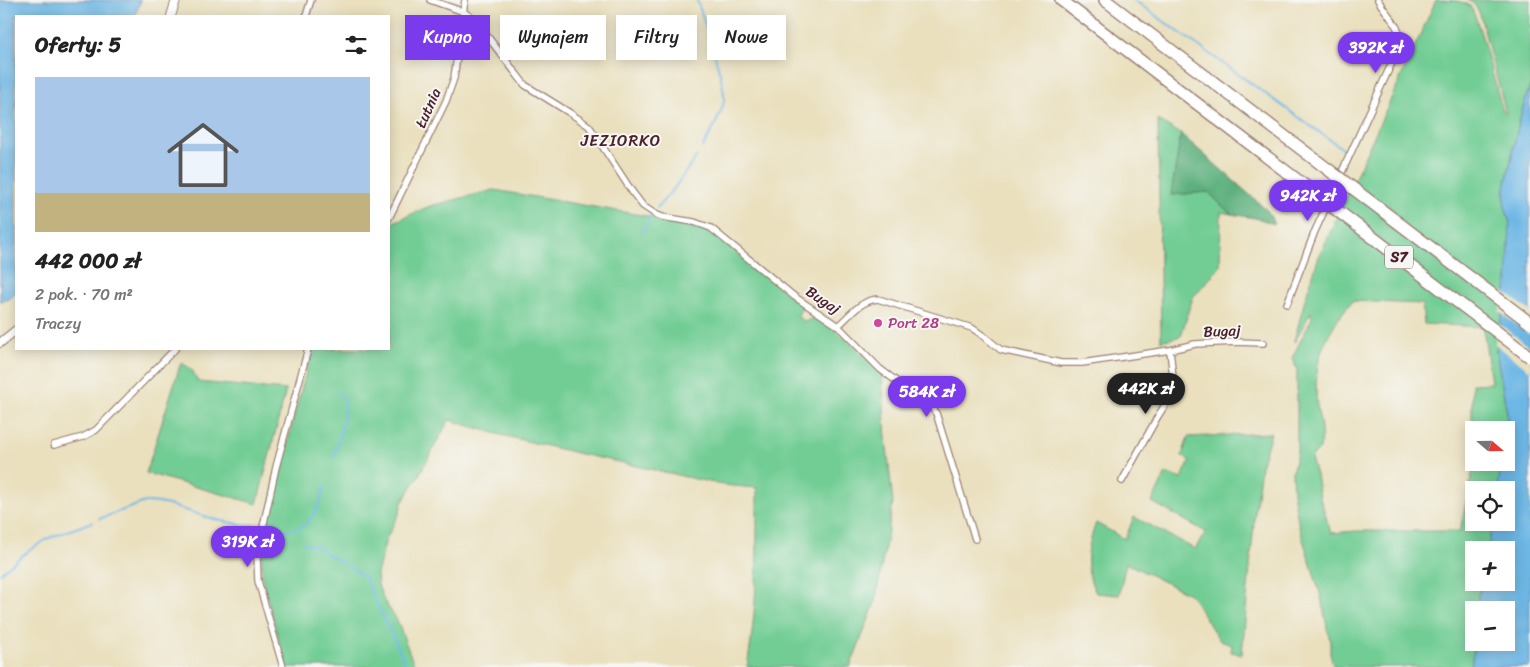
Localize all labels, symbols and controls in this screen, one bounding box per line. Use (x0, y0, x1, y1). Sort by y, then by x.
chip: Kupno (405, 15, 490, 60)
chip: Wynajem (500, 15, 606, 60)
chip: Filtry (616, 15, 697, 60)
chip: Nowe (707, 15, 786, 60)
text: Oferty: 5 (35, 26, 121, 64)
icon: filters (342, 31, 370, 59)
pin: 392K zł (1330, 32, 1422, 74)
text: 392K zł (1349, 33, 1403, 62)
street label: Łutnia (408, 83, 448, 132)
icon: home (158, 110, 248, 200)
district label: JEZIORKO (580, 126, 661, 155)
pin: 942K zł (1262, 180, 1354, 222)
text: 942K zł (1280, 181, 1336, 210)
text: 442 000 zł (35, 242, 141, 280)
road number: S7 (1385, 246, 1413, 268)
street label: Bugaj (800, 279, 846, 321)
text: 2 pok. · 70 m² (35, 280, 133, 309)
text: Traczy (35, 309, 81, 338)
place label: Port 28 (888, 310, 939, 336)
marker: Port 28 (872, 317, 884, 329)
street label: Bugaj (1203, 317, 1241, 345)
pin: 442K zł (1100, 372, 1192, 415)
text: 442K zł (1118, 374, 1174, 403)
pin: 584K zł (881, 376, 973, 418)
text: 584K zł (899, 377, 955, 406)
north arrow (1465, 421, 1515, 471)
map controls (1465, 421, 1515, 651)
button: locate (1465, 481, 1515, 531)
pin: 319K zł (202, 526, 294, 568)
text: 319K zł (222, 527, 274, 556)
button: + (1465, 541, 1515, 591)
button: − (1465, 601, 1515, 651)

